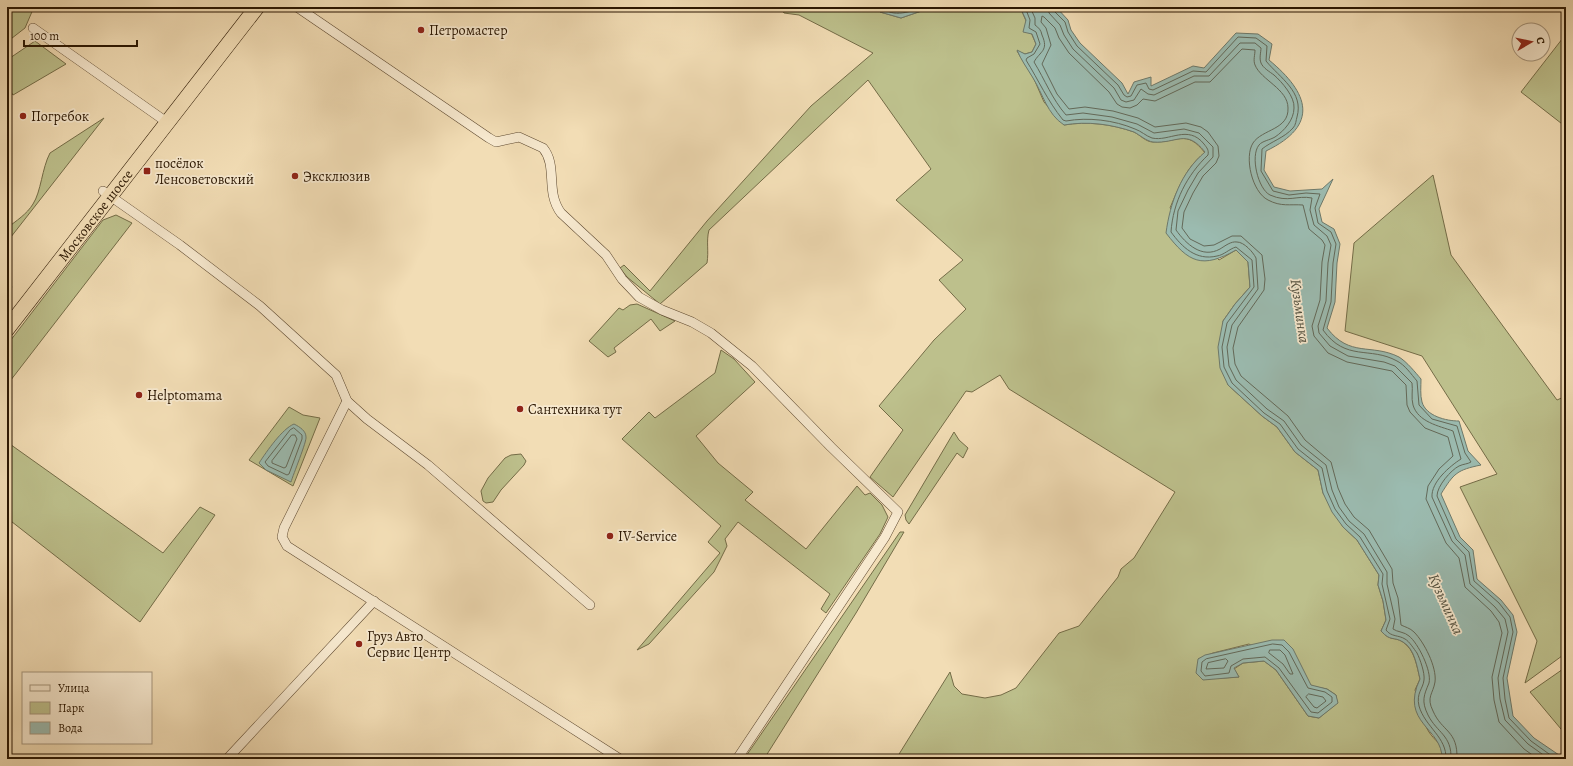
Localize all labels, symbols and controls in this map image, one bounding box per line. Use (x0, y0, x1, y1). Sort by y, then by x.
place label: Петромастер (429, 21, 508, 40)
scale bar (24, 22, 137, 48)
north arrow (1511, 22, 1551, 62)
marker: Петромастер (416, 25, 426, 35)
text: 100 m (30, 28, 59, 44)
text: С (1532, 36, 1548, 45)
place label: Погребок (31, 107, 89, 126)
marker: Погребок (18, 111, 28, 121)
place label: посёлок Ленсоветовский (155, 154, 254, 189)
street label: Московское шоссе (54, 165, 137, 265)
marker: посёлок Ленсоветовский (142, 166, 152, 176)
place label: Эксклюзив (303, 167, 370, 186)
marker: Эксклюзив (290, 171, 300, 181)
water label: Кузьминка (1286, 278, 1314, 344)
place label: Helptomama (147, 386, 223, 405)
marker: Helptomama (134, 390, 144, 400)
place label: Сантехника тут (528, 400, 622, 419)
marker: Сантехника тут (515, 404, 525, 414)
place label: IV-Service (618, 527, 677, 546)
marker: IV-Service (605, 531, 615, 541)
water label: Кузьминка (1424, 570, 1468, 638)
place label: Груз Авто Сервис Центр (367, 627, 451, 662)
marker: Груз Авто Сервис Центр (354, 639, 364, 649)
legend (22, 672, 152, 744)
text: Улица (58, 680, 90, 696)
text: Парк (58, 700, 84, 716)
text: Вода (58, 720, 83, 736)

